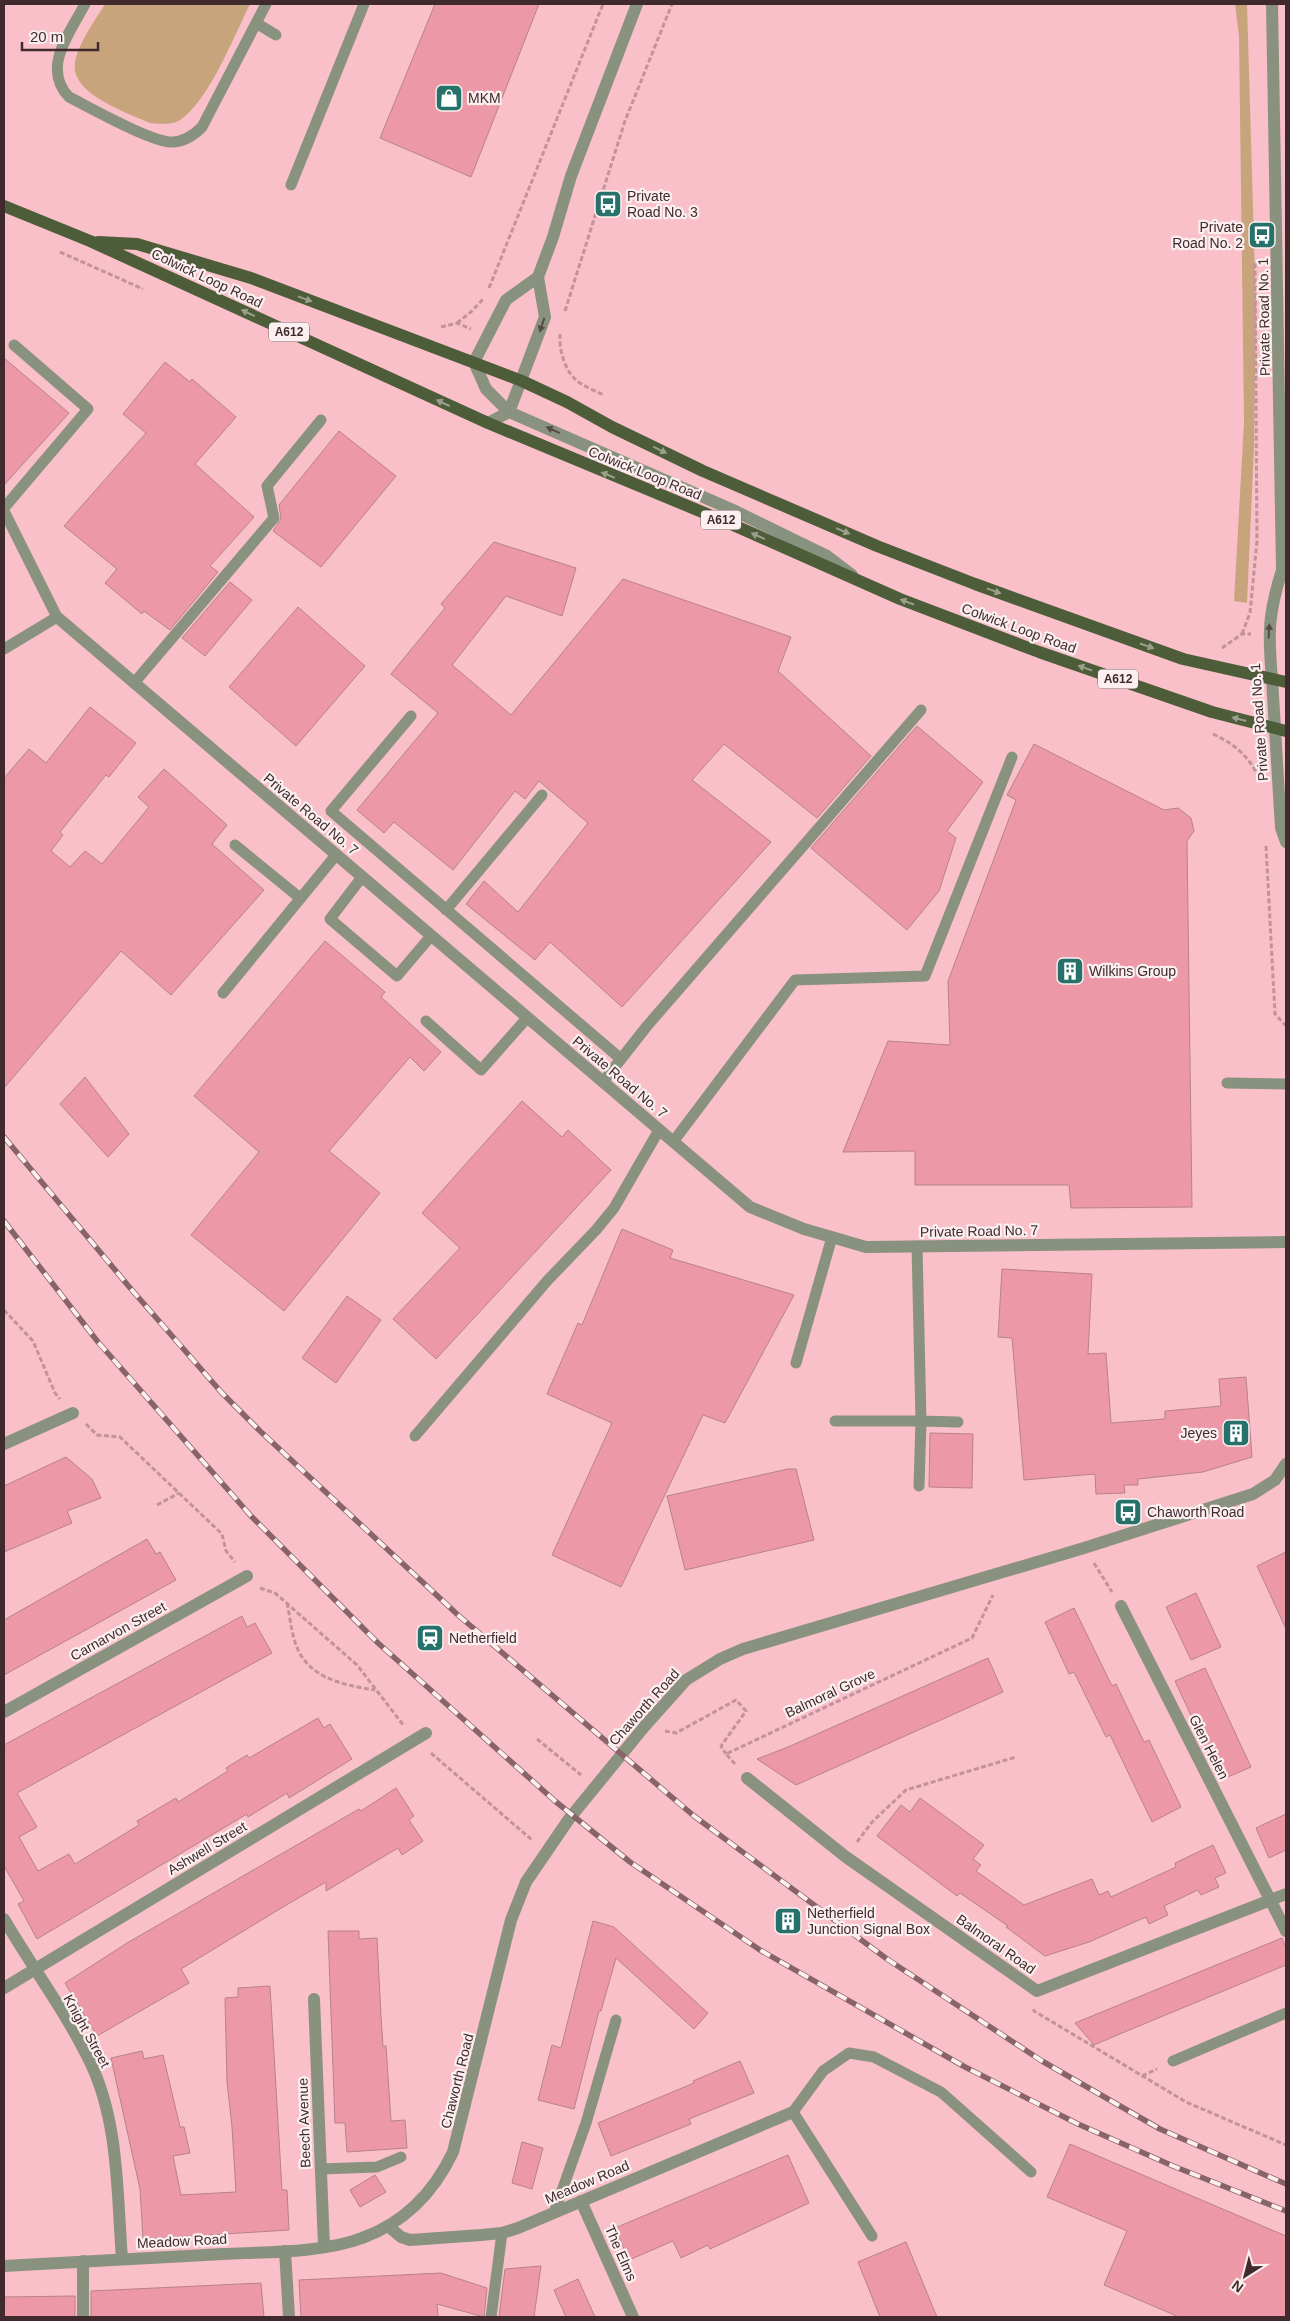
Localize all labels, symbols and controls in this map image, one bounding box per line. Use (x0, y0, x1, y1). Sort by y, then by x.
scale bar (22, 20, 99, 52)
text: 20 m (30, 28, 63, 45)
shop icon: MKM (434, 83, 464, 113)
place label: MKM (468, 90, 501, 106)
place label: Private Road No. 3 (627, 188, 698, 220)
bus stop icon: Private Road No. 3 (593, 189, 623, 219)
place label: Private Road No. 2 (1172, 219, 1243, 251)
bus stop icon: Private Road No. 2 (1247, 220, 1277, 250)
street label: Colwick Loop Road (149, 245, 265, 311)
street label: Private Road No. 1 (1255, 258, 1273, 376)
one-way arrow (298, 296, 313, 303)
one-way arrow (241, 309, 255, 317)
one-way arrow (538, 318, 546, 333)
road number: A612 (269, 322, 309, 342)
one-way arrow (436, 399, 451, 407)
one-way arrow (546, 426, 560, 434)
street label: Colwick Loop Road (586, 443, 704, 503)
one-way arrow (653, 446, 667, 454)
one-way arrow (601, 470, 615, 478)
road number: A612 (701, 510, 741, 530)
one-way arrow (836, 528, 850, 536)
one-way arrow (751, 532, 765, 540)
one-way arrow (987, 587, 1002, 595)
one-way arrow (899, 598, 914, 605)
street label: Colwick Loop Road (960, 600, 1078, 656)
one-way arrow (1265, 622, 1273, 638)
one-way arrow (1139, 643, 1154, 651)
street label: Private Road No. 1 (1247, 662, 1271, 782)
one-way arrow (1077, 664, 1092, 672)
road number: A612 (1098, 670, 1138, 689)
one-way arrow (1232, 714, 1247, 722)
street label: Private Road No. 7 (261, 770, 362, 858)
building icon: Wilkins Group (1055, 956, 1085, 986)
place label: Wilkins Group (1089, 963, 1176, 979)
street label: Private Road No. 7 (570, 1033, 671, 1121)
street label: Private Road No. 7 (920, 1222, 1038, 1240)
building icon: Jeyes (1221, 1418, 1251, 1448)
place label: Jeyes (1180, 1425, 1217, 1441)
bus stop icon: Chaworth Road (1113, 1497, 1143, 1527)
place label: Chaworth Road (1147, 1504, 1244, 1520)
street label: Carnarvon Street (68, 1598, 169, 1664)
station icon: Netherfield (415, 1623, 445, 1653)
place label: Netherfield (449, 1630, 517, 1646)
street label: Chaworth Road (606, 1665, 682, 1749)
street label: Balmoral Grove (783, 1665, 878, 1721)
street label: Glen Helen (1186, 1712, 1232, 1782)
street label: Ashwell Street (165, 1818, 250, 1878)
place label: Netherfield Junction Signal Box (807, 1905, 930, 1937)
building icon: Netherfield Junction Signal Box (773, 1906, 803, 1936)
street label: Balmoral Road (953, 1911, 1039, 1977)
street label: Knight Street (60, 1992, 114, 2070)
street label: Chaworth Road (437, 2032, 477, 2130)
street label: Beech Avenue (294, 2078, 314, 2168)
street label: Meadow Road (542, 2157, 632, 2207)
street label: The Elms (602, 2223, 640, 2283)
street label: Meadow Road (137, 2231, 227, 2251)
north arrow (1220, 2251, 1270, 2301)
text: N (1229, 2277, 1246, 2296)

